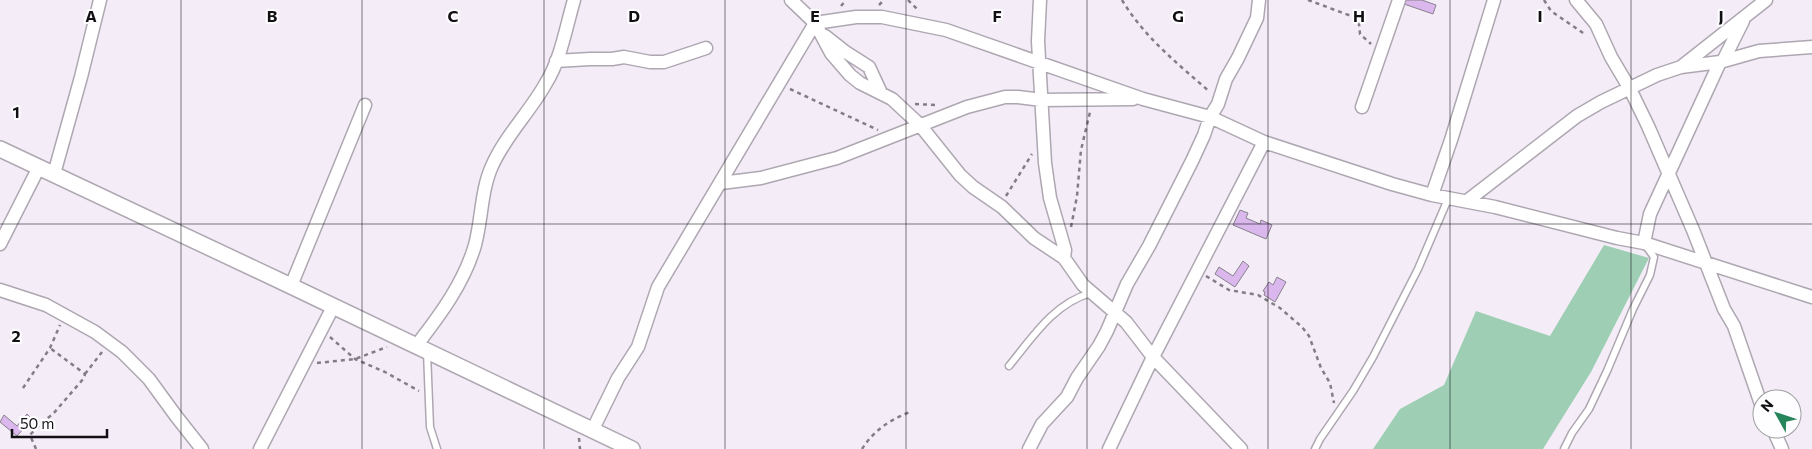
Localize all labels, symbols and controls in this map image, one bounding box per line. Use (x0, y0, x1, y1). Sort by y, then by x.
text: A (85, 6, 97, 25)
text: B (267, 6, 278, 25)
text: C (448, 6, 459, 25)
text: D (628, 6, 640, 25)
text: E (810, 6, 820, 25)
text: F (992, 6, 1002, 25)
text: G (1172, 6, 1184, 25)
text: H (1353, 6, 1365, 25)
text: I (1537, 6, 1543, 25)
text: J (1718, 6, 1724, 25)
text: 1 (12, 102, 20, 121)
text: 2 (11, 326, 21, 345)
north arrow (1752, 389, 1802, 439)
text: N (1757, 396, 1777, 415)
scale bar (12, 406, 108, 438)
text: 50 m (20, 414, 54, 432)

